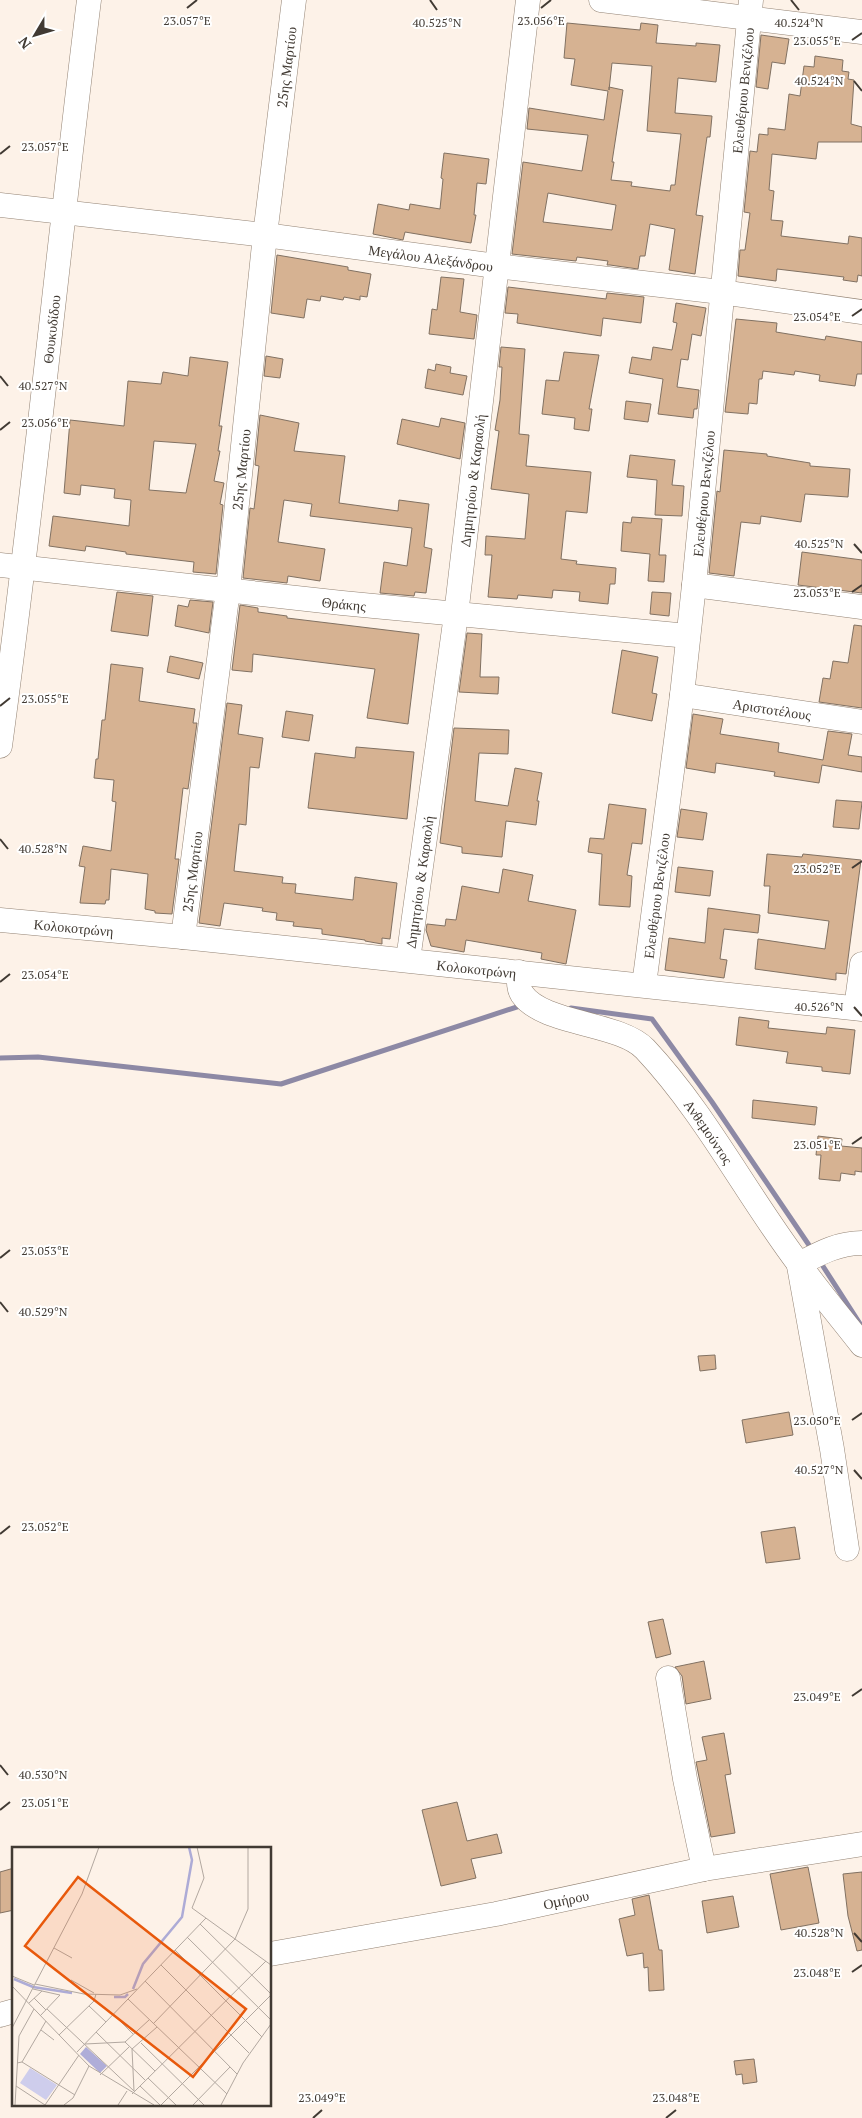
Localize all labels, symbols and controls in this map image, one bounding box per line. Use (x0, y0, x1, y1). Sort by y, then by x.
north arrow (10, 10, 60, 60)
text: 23.057°E (163, 13, 211, 28)
text: 23.056°E (517, 13, 565, 28)
text: 40.525°N (412, 15, 462, 30)
text: 40.524°N (774, 15, 824, 30)
street label: 25ης Μαρτίου (271, 25, 300, 109)
street label: Ελευθέριου Βενιζέλου (727, 26, 758, 154)
text: N (13, 33, 35, 53)
text: 23.055°E (793, 33, 841, 48)
text: 40.524°N (794, 73, 844, 88)
text: 23.057°E (21, 139, 69, 154)
street label: Μεγάλου Αλεξάνδρου (367, 239, 494, 275)
street label: Θουκυδίδου (37, 294, 64, 364)
text: 23.054°E (793, 309, 841, 324)
text: 40.527°N (18, 378, 68, 393)
street label: Δημητρίου & Καραολή (455, 413, 489, 548)
text: 23.056°E (21, 415, 69, 430)
street label: 25ης Μαρτίου (227, 428, 254, 511)
street label: Ελευθέριου Βενιζέλου (687, 430, 719, 558)
text: 40.525°N (794, 536, 844, 551)
text: 23.053°E (793, 585, 841, 600)
street label: Θράκης (321, 591, 367, 615)
text: 23.055°E (21, 691, 69, 706)
street label: Αριστοτέλους (732, 693, 813, 724)
street label: Δημητρίου & Καραολή (400, 814, 437, 949)
street label: 25ης Μαρτίου (177, 830, 206, 913)
street label: Ελευθέριου Βενιζέλου (638, 832, 673, 960)
text: 40.528°N (18, 841, 68, 856)
text: 23.052°E (793, 861, 841, 876)
street label: Κολοκοτρώνη (33, 914, 114, 940)
street label: Κολοκοτρώνη (436, 954, 517, 982)
text: 23.054°E (21, 967, 69, 982)
text: 40.526°N (794, 999, 844, 1014)
street label: Ανθεμούντος (680, 1095, 738, 1168)
text: 23.051°E (793, 1137, 841, 1152)
text: 23.053°E (21, 1243, 69, 1258)
text: 40.529°N (18, 1304, 68, 1319)
text: 23.050°E (793, 1413, 841, 1428)
text: 40.527°N (794, 1462, 844, 1477)
text: 23.052°E (21, 1519, 69, 1534)
text: 23.049°E (793, 1689, 841, 1704)
text: 40.530°N (18, 1767, 68, 1782)
text: 23.051°E (21, 1795, 69, 1810)
inset map (12, 1847, 271, 2106)
street label: Ομήρου (541, 1885, 591, 1913)
text: 40.528°N (794, 1925, 844, 1940)
text: 23.048°E (793, 1965, 841, 1980)
text: 23.049°E (298, 2090, 346, 2105)
text: 23.048°E (652, 2090, 700, 2105)

